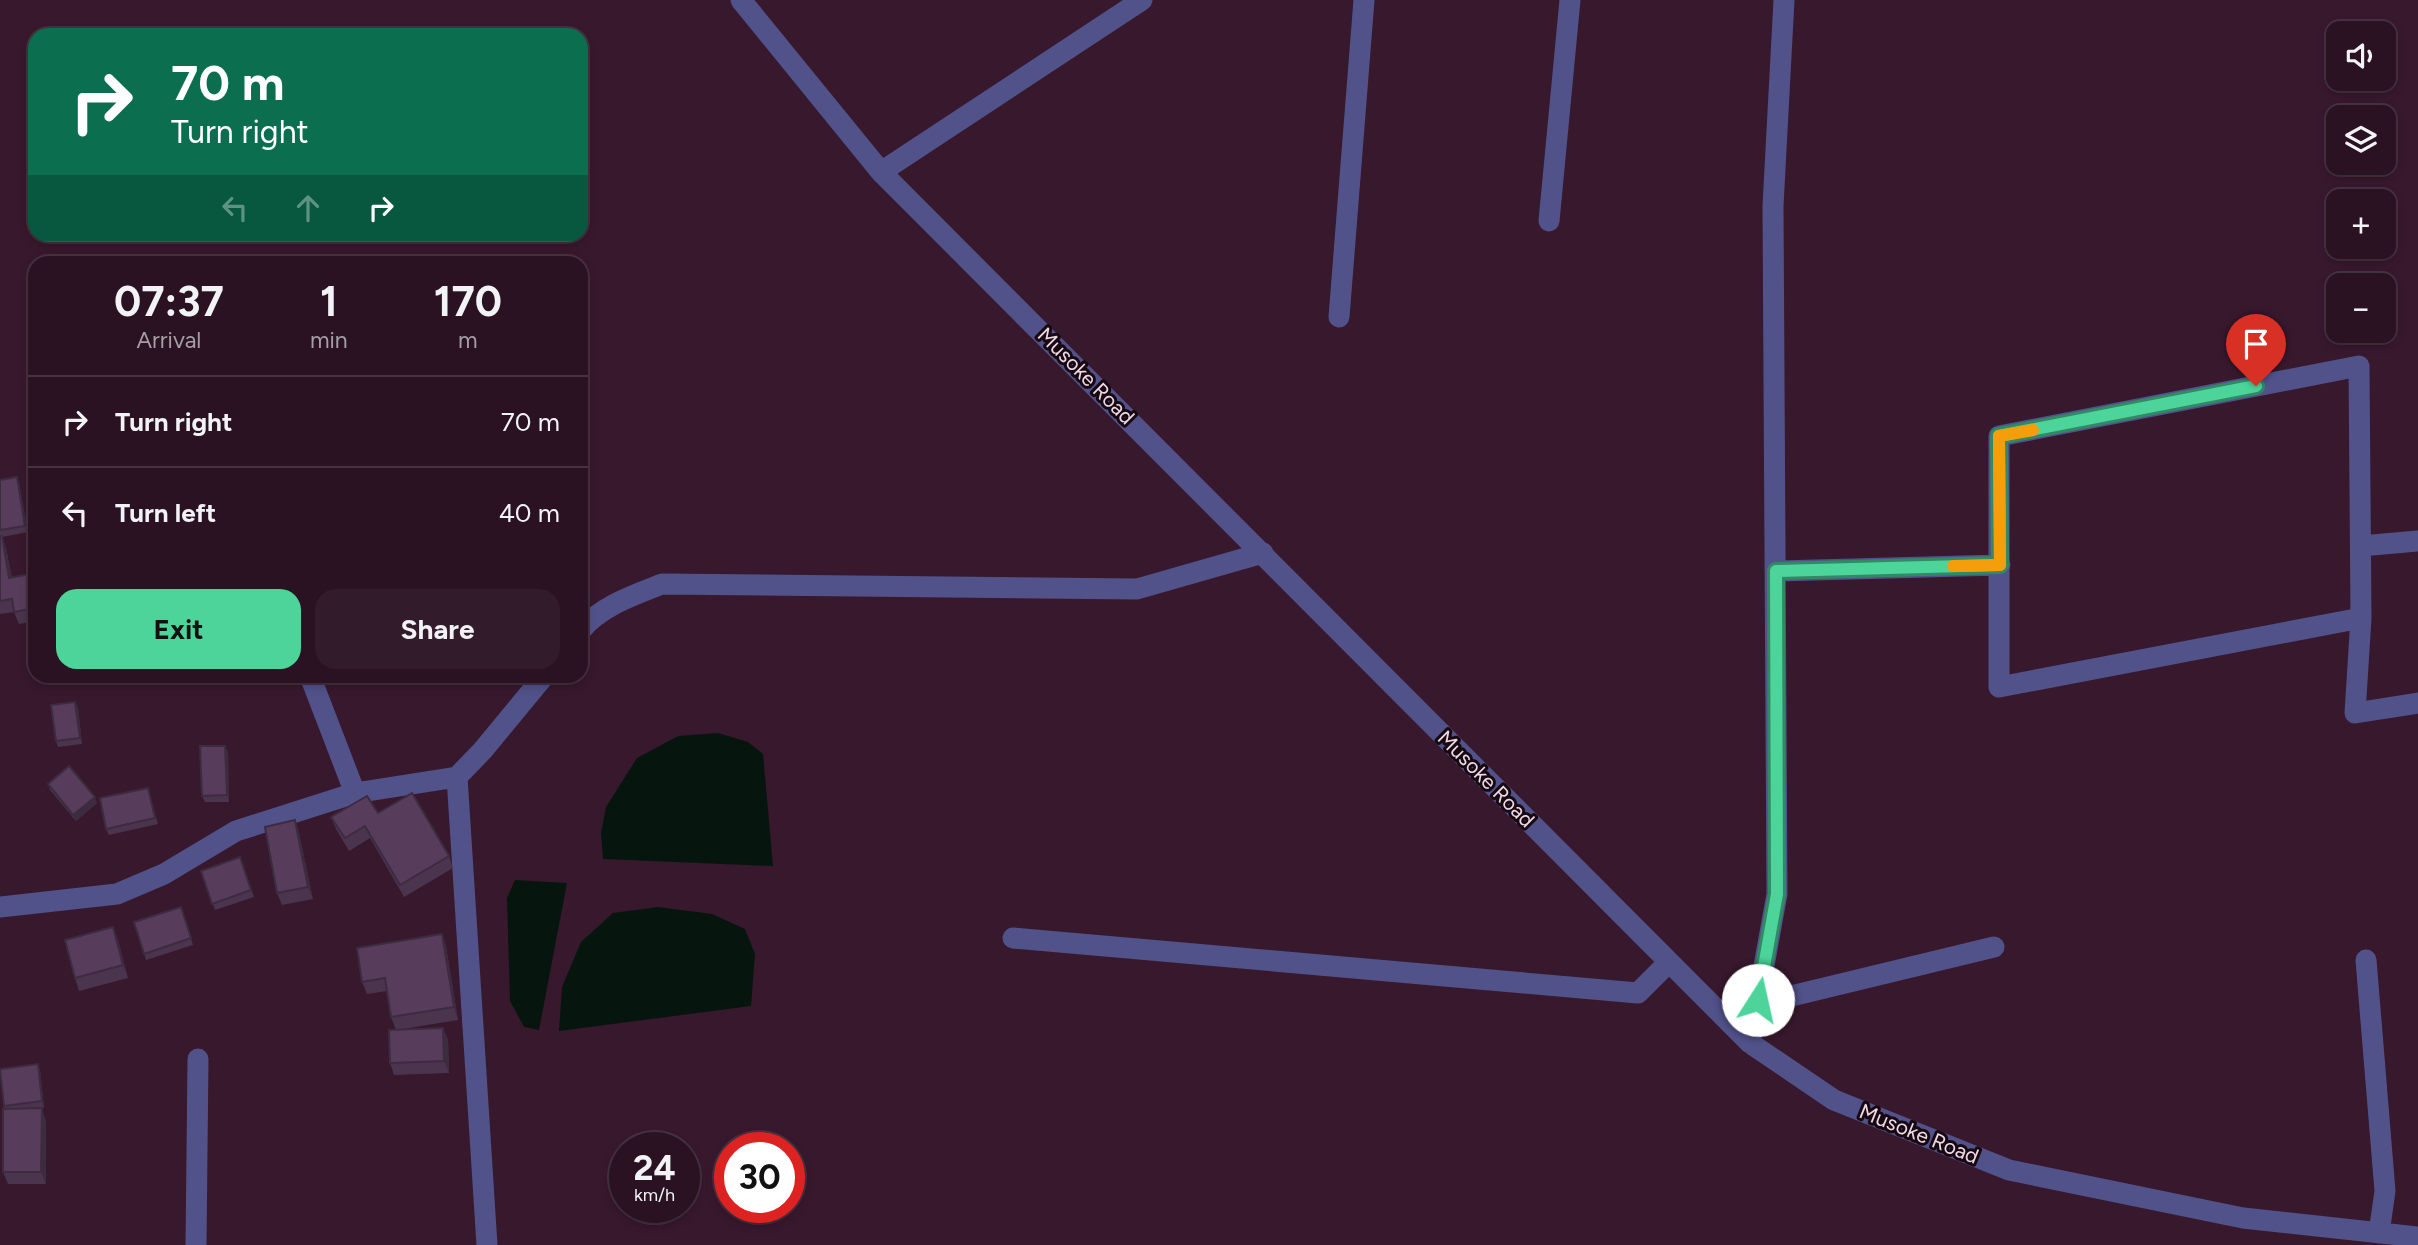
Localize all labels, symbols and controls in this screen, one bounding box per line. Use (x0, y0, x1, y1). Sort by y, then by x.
map controls (2326, 21, 2396, 343)
button: sound (2326, 21, 2396, 91)
text: 70 m (171, 53, 284, 112)
icon: right (56, 56, 147, 147)
button: layers (2326, 105, 2396, 175)
text: Turn right (171, 113, 309, 151)
icon: left (216, 189, 254, 227)
icon: ahead (289, 189, 327, 227)
icon: right (362, 189, 400, 227)
button: + (2326, 189, 2396, 259)
button: − (2326, 273, 2396, 343)
text: 07:37 (114, 276, 224, 327)
text: 1 (320, 276, 338, 327)
text: 170 (434, 276, 502, 327)
pin (2226, 314, 2286, 386)
street label: Musoke Road (1033, 322, 1140, 429)
icon: arrive (2237, 325, 2275, 363)
text: Arrival (136, 326, 201, 354)
text: min (310, 326, 348, 354)
text: m (458, 326, 478, 354)
icon: right (56, 403, 94, 441)
text: Turn right (115, 406, 232, 438)
text: 70 m (501, 406, 560, 438)
icon: left (56, 494, 94, 532)
text: Turn left (115, 497, 216, 529)
text: 40 m (499, 497, 560, 529)
button: Exit (56, 589, 301, 669)
button: Share (315, 589, 560, 669)
street label: Musoke Road (1433, 725, 1540, 832)
position arrow (1721, 963, 1795, 1037)
street label: Musoke Road (1856, 1098, 1982, 1169)
speed limit sign: 30 (714, 1132, 805, 1223)
text: 24 (633, 1147, 676, 1189)
text: km/h (634, 1184, 675, 1206)

